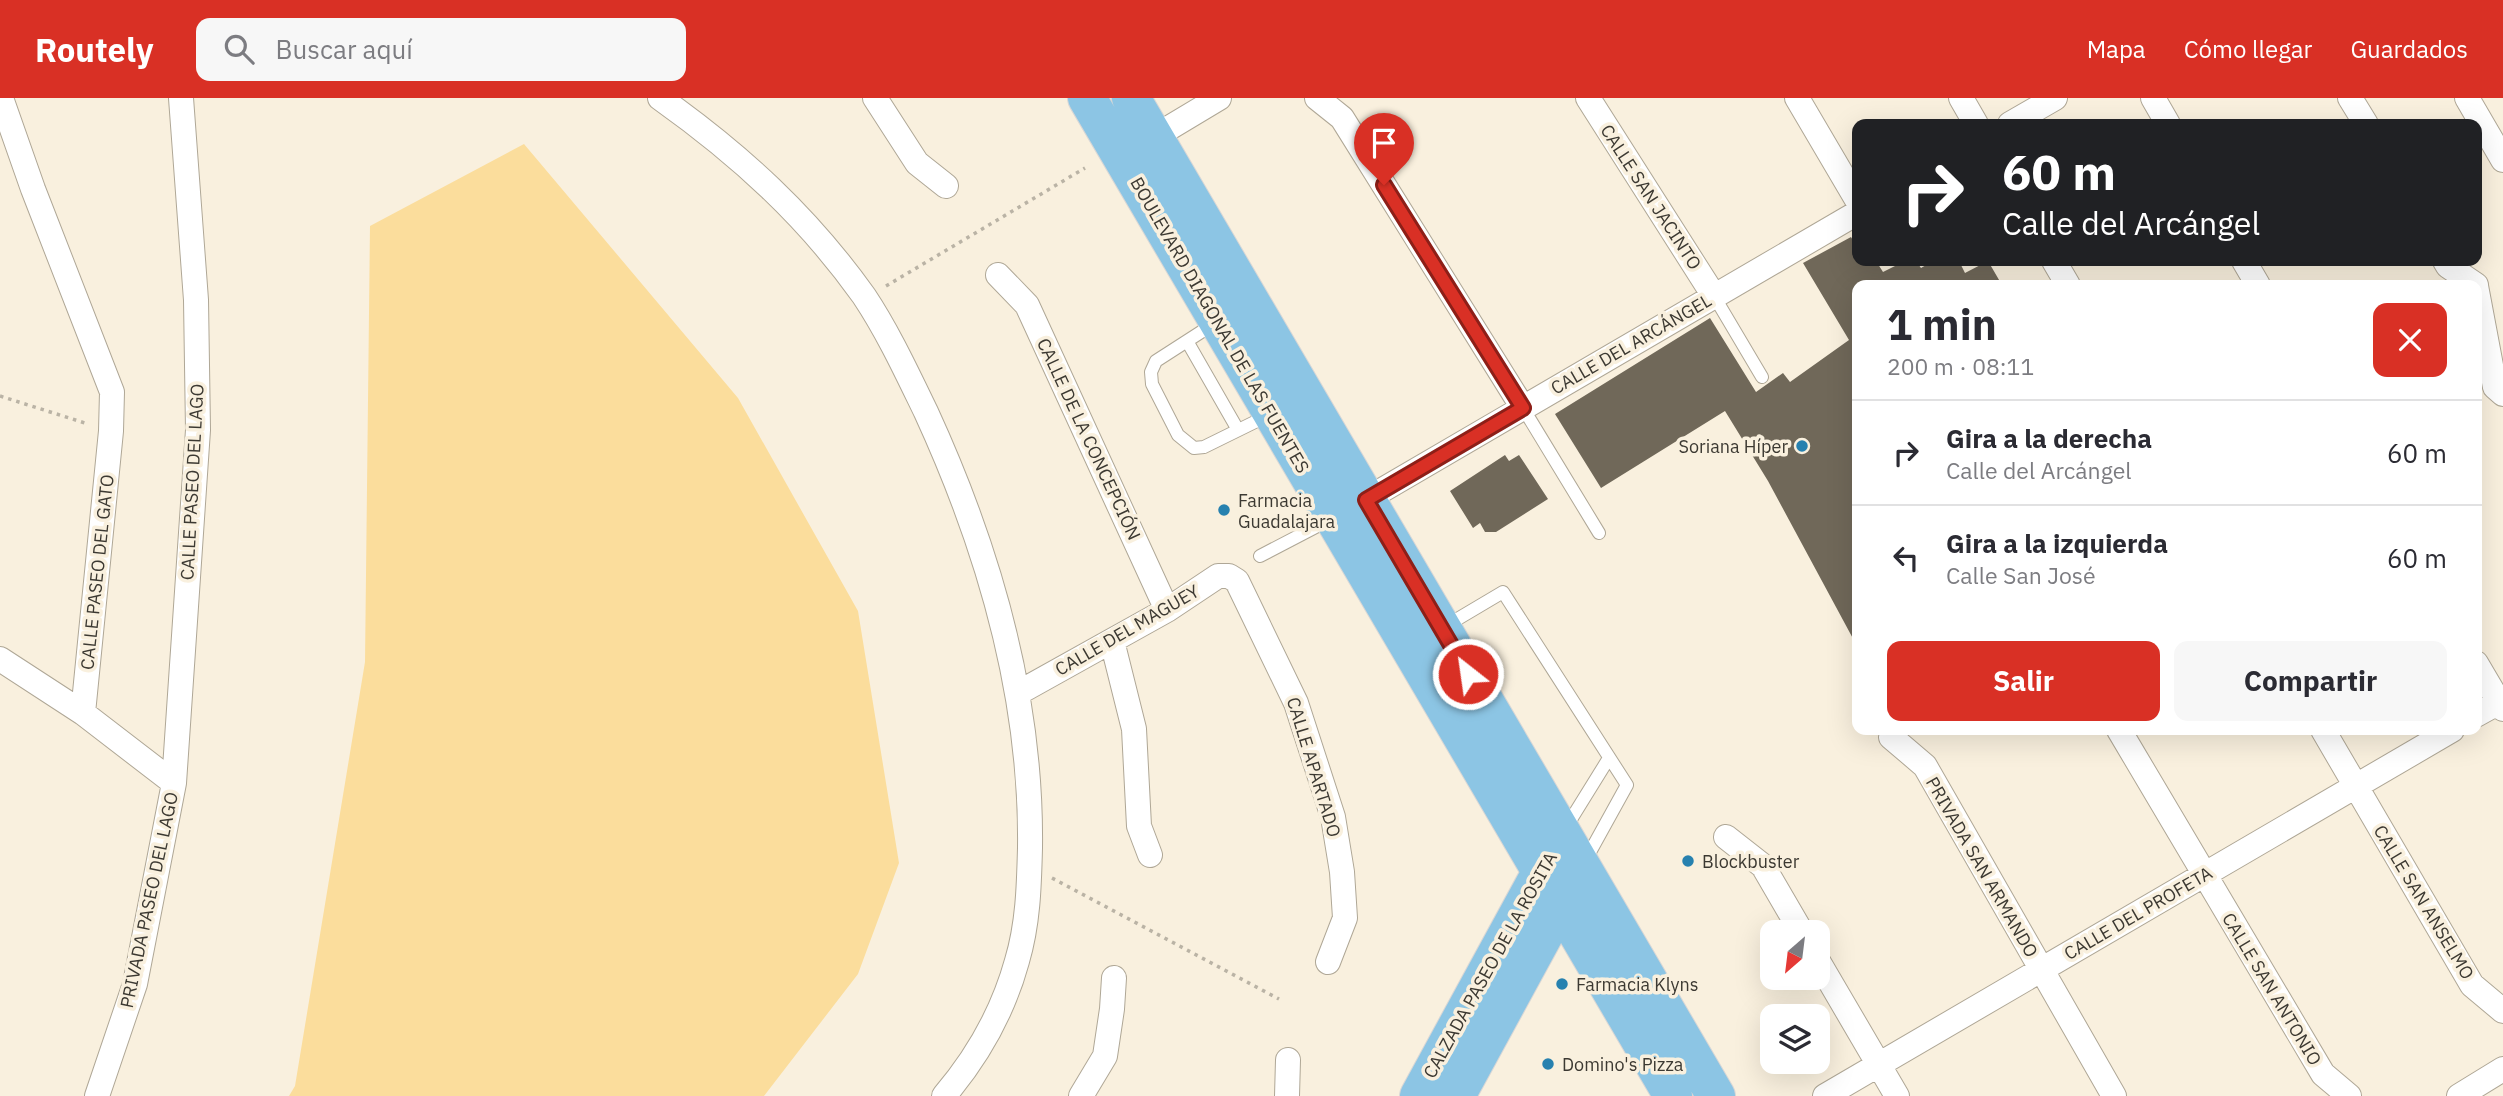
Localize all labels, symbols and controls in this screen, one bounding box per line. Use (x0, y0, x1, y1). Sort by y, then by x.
search box (196, 18, 686, 81)
text: Routely (35, 28, 154, 71)
icon: search (220, 30, 258, 68)
text: Buscar aquí (276, 32, 413, 66)
text: Mapa (2087, 33, 2146, 65)
text: Cómo llegar (2184, 33, 2312, 65)
text: Guardados (2350, 33, 2468, 65)
pin (1354, 113, 1414, 185)
street label: CALLE SAN JACINTO (1595, 120, 1707, 274)
icon: arrive (1365, 124, 1403, 162)
text: 60 m (2002, 140, 2116, 203)
icon: right (1887, 147, 1978, 238)
street label: BOULEVARD DIAGONAL DE LAS FUENTES (1126, 173, 1314, 477)
text: Calle del Arcángel (2002, 202, 2260, 244)
street label: CALLE DEL ARCÁNGEL (1547, 289, 1715, 399)
text: 1 min (1887, 297, 1997, 352)
button: close (2373, 303, 2447, 377)
street label: CALLE DE LA CONCEPCIÓN (1032, 334, 1146, 544)
text: 200 m · 08:11 (1887, 351, 2034, 381)
street label: CALLE PASEO DEL LAGO (175, 383, 209, 581)
text: Gira a la derecha (1946, 421, 2152, 455)
icon: right (1887, 434, 1925, 472)
place label: Soriana Híper (1679, 435, 1788, 458)
text: 60 m (2387, 436, 2447, 470)
marker: Soriana Híper (1794, 438, 1810, 454)
text: Calle del Arcángel (1946, 455, 2132, 485)
street label: CALLE PASEO DEL GATO (75, 473, 119, 671)
place label: Farmacia Guadalajara (1238, 489, 1336, 533)
marker: Farmacia Guadalajara (1216, 502, 1232, 518)
text: Gira a la izquierda (1946, 526, 2168, 560)
icon: left (1887, 539, 1925, 577)
text: 60 m (2387, 541, 2447, 575)
text: Calle San José (1946, 560, 2096, 590)
street label: CALLE DEL MAGUEY (1051, 579, 1203, 681)
position arrow (1431, 637, 1505, 711)
button: Salir (1887, 641, 2160, 721)
button: Compartir (2174, 641, 2447, 721)
street label: CALLE APARTADO (1282, 694, 1346, 840)
street label: PRIVADA SAN ARMANDO (1921, 773, 2043, 961)
street label: PRIVADA PASEO DEL LAGO (115, 790, 183, 1010)
street label: CALLE SAN ANSELMO (2369, 821, 2479, 983)
street label: CALZADA PASEO DE LA ROSITA (1418, 847, 1562, 1082)
place label: Blockbuster (1702, 850, 1800, 873)
marker: Blockbuster (1680, 853, 1696, 869)
street label: CALLE DEL PROFETA (2060, 861, 2217, 965)
street label: CALLE SAN ANTONIO (2217, 908, 2327, 1070)
north arrow (1760, 920, 1830, 990)
map controls (1760, 920, 1830, 1074)
place label: Farmacia Klyns (1576, 973, 1698, 996)
marker: Farmacia Klyns (1554, 976, 1570, 992)
button: layers (1760, 1004, 1830, 1074)
place label: Domino's Pizza (1562, 1053, 1684, 1076)
marker: Domino's Pizza (1540, 1056, 1556, 1072)

